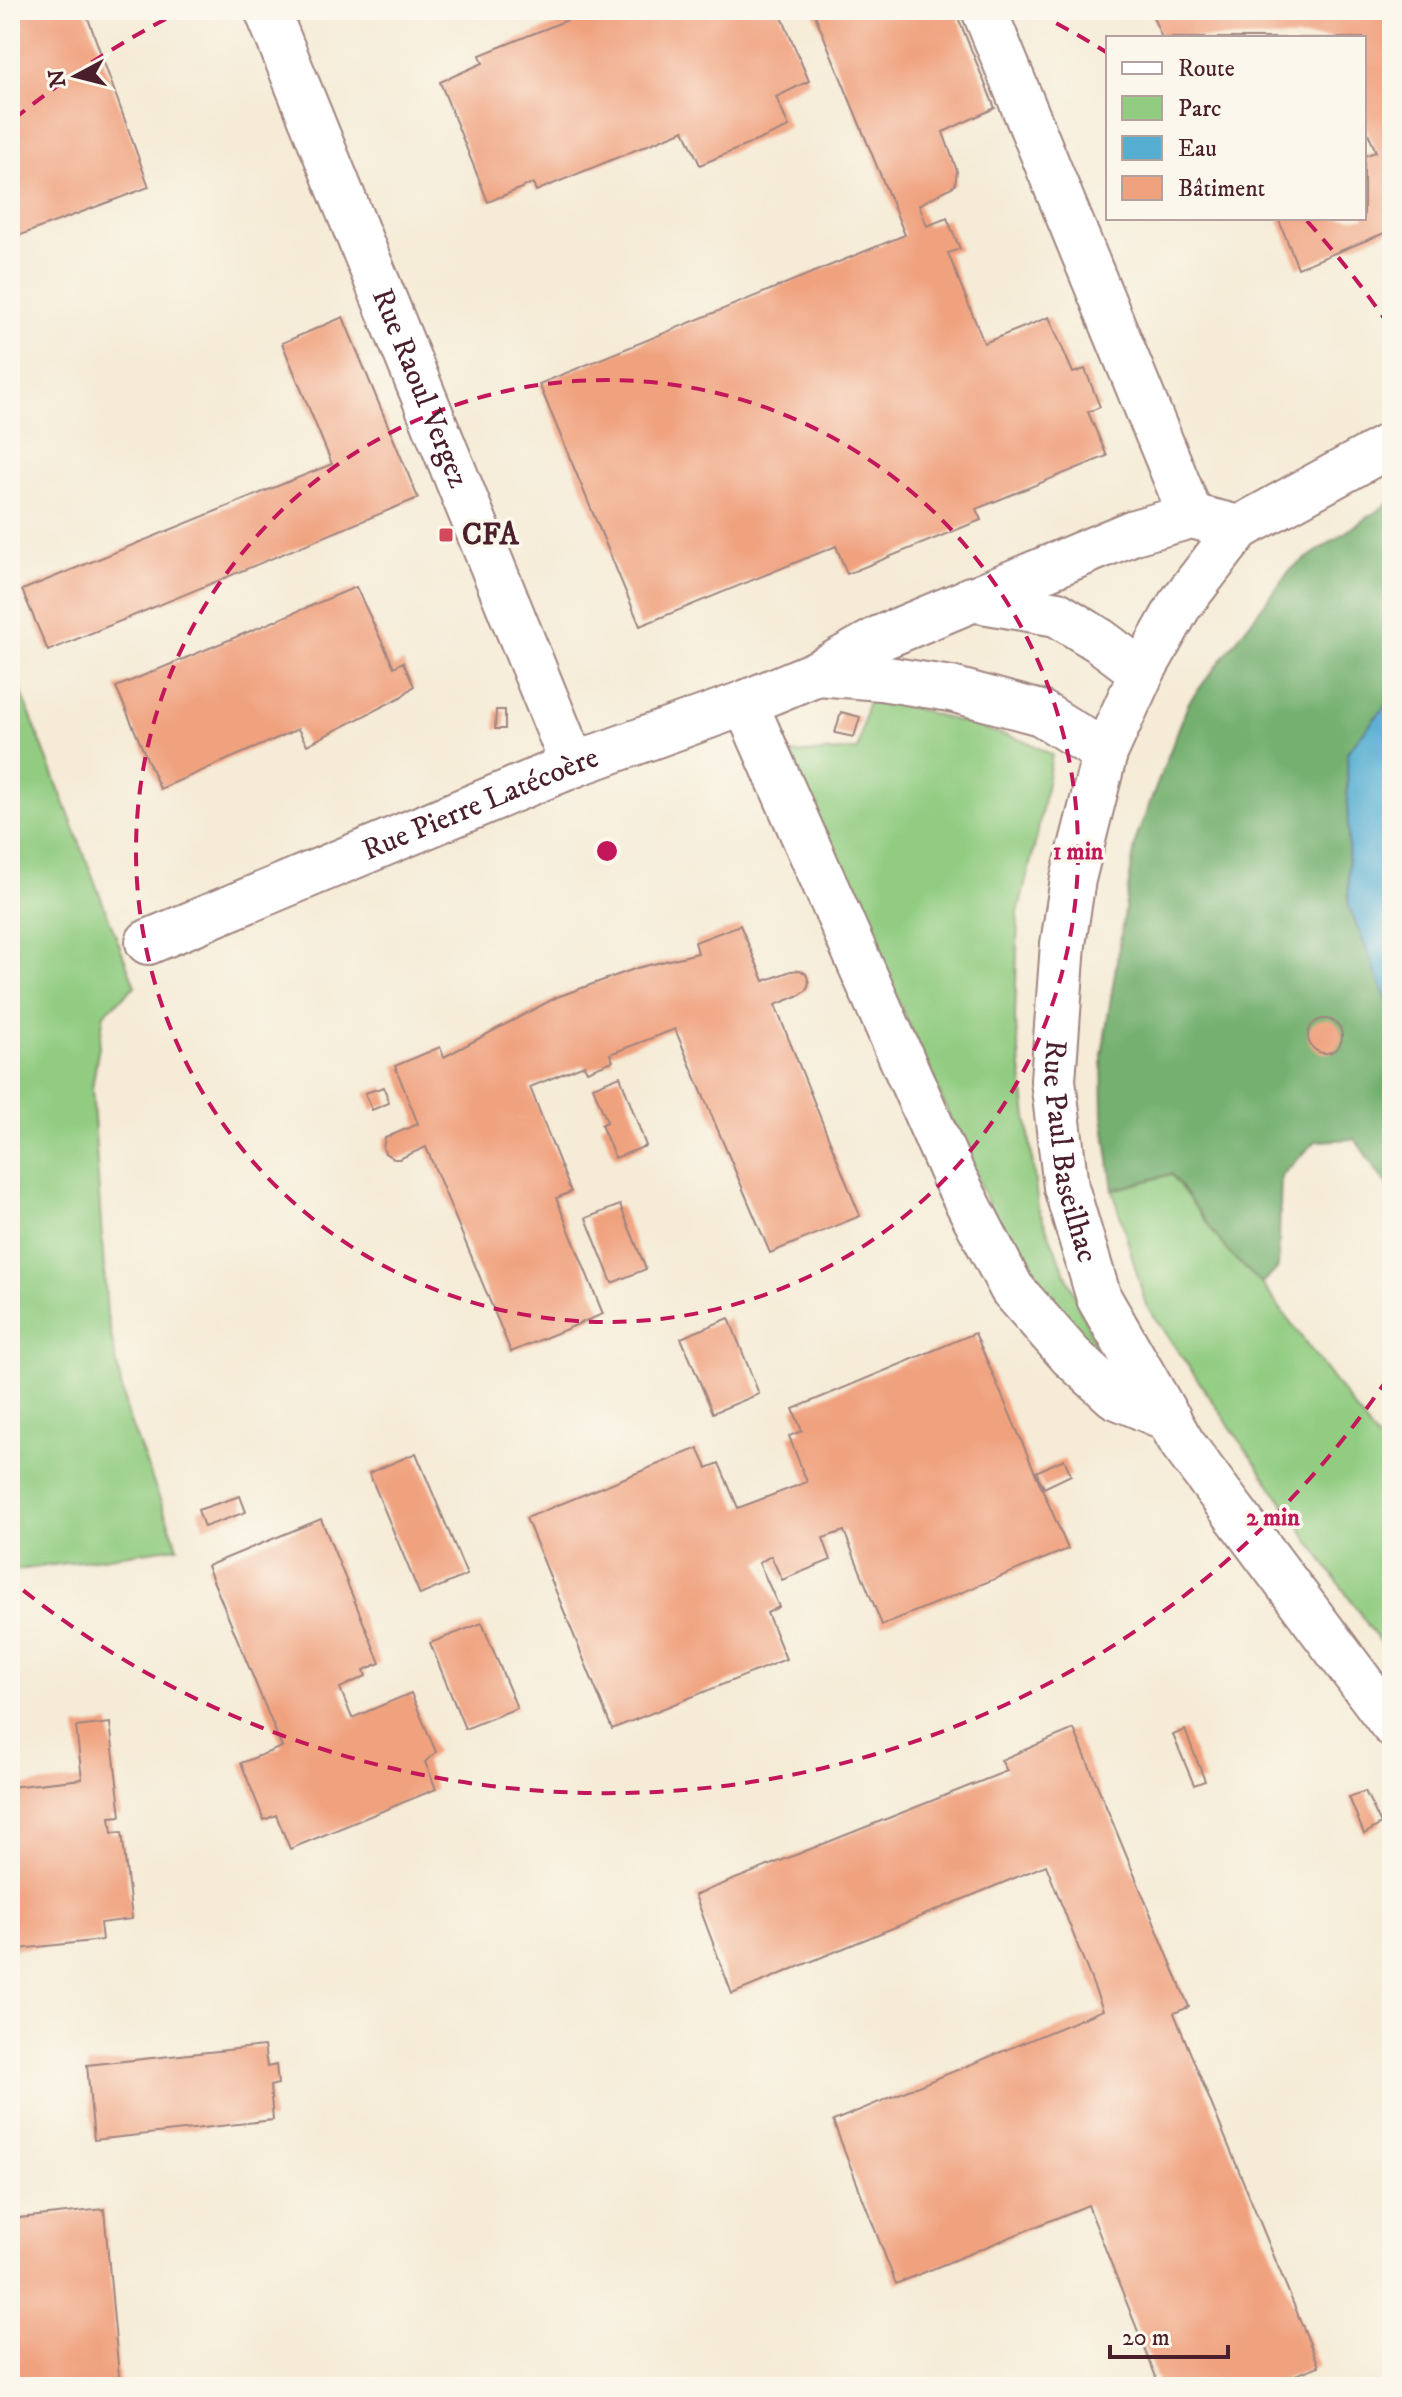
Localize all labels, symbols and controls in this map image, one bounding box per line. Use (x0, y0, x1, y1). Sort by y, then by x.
north arrow (36, 36, 116, 116)
legend (1106, 36, 1366, 220)
text: Route (1178, 54, 1235, 84)
text: N (43, 68, 72, 89)
text: Parc (1178, 94, 1221, 124)
text: Eau (1178, 134, 1217, 164)
text: Bâtiment (1178, 174, 1266, 204)
street label: Rue Raoul Vergez (363, 283, 477, 493)
place label: CFA (462, 517, 520, 554)
marker: CFA (437, 526, 455, 544)
street label: Rue Pierre Latécoère (357, 739, 603, 869)
centre of rings (593, 837, 621, 865)
text: 1 min (1053, 837, 1104, 867)
street label: Rue Paul Baseilhac (1034, 1039, 1106, 1267)
text: 2 min (1246, 1503, 1300, 1533)
scale bar (1110, 2309, 1228, 2359)
text: 20 m (1122, 2323, 1170, 2353)

